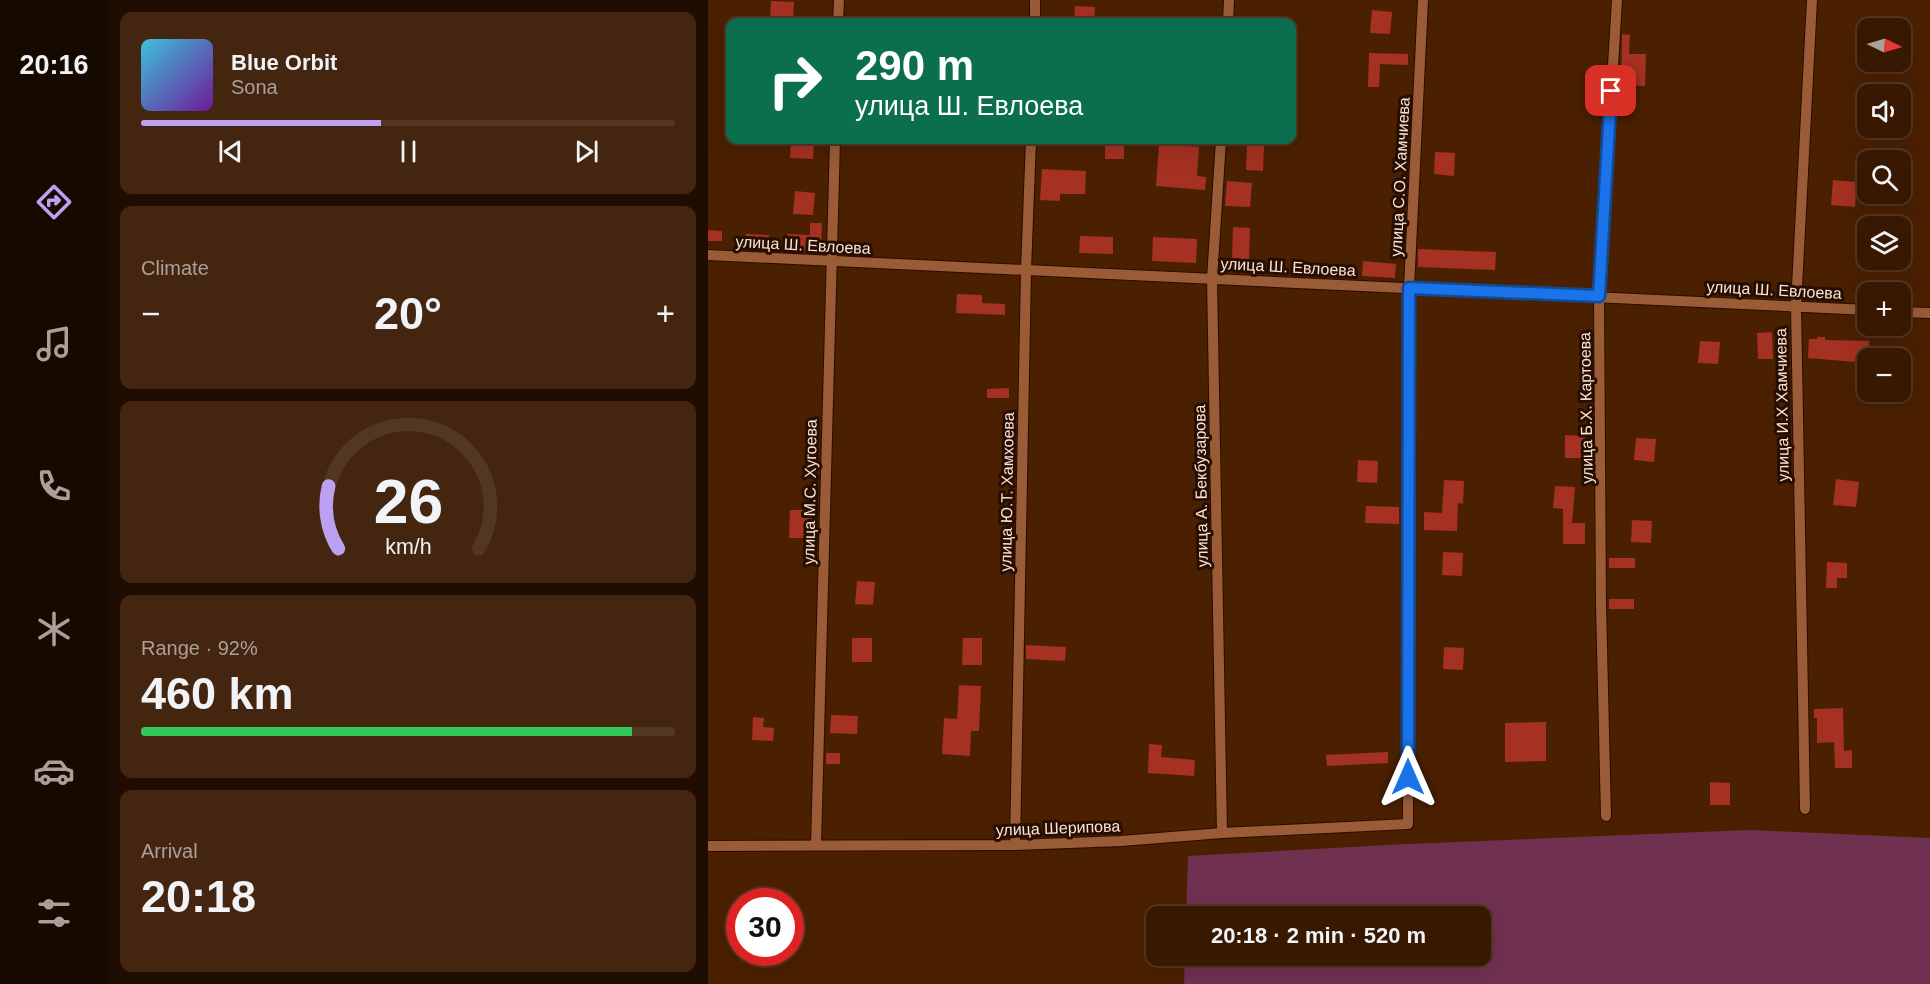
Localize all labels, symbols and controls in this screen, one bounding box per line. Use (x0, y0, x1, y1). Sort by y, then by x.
north arrow (1857, 18, 1911, 72)
map controls (1857, 18, 1911, 402)
icon: right (756, 42, 834, 120)
text: 290 m (855, 42, 974, 89)
text: 20:16 (19, 50, 89, 80)
text: Blue Orbit (231, 50, 337, 75)
pin (1585, 65, 1636, 116)
icon: arrive (1594, 74, 1627, 107)
text: Sona (231, 76, 278, 98)
button: sound (1857, 84, 1911, 138)
text: улица Ш. Евлоева (855, 91, 1083, 121)
street label: улица С.О. Хамчиева (1387, 97, 1413, 257)
icon: previous (214, 135, 247, 168)
icon: pause (392, 135, 425, 168)
icon: next (570, 135, 603, 168)
button: search (1857, 150, 1911, 204)
icon: directions (33, 181, 75, 223)
button: layers (1857, 216, 1911, 270)
street label: улица Ш. Евлоева (735, 233, 871, 257)
street label: улица Ш. Евлоева (1220, 255, 1356, 279)
text: Climate (141, 257, 209, 279)
street label: улица Ш. Евлоева (1706, 278, 1842, 302)
button: + (1857, 282, 1911, 336)
text: 20° (374, 288, 442, 339)
text: − (141, 295, 160, 332)
text: + (656, 295, 675, 332)
icon: music (33, 323, 75, 365)
street label: улица И.Х Хамчиева (1772, 328, 1792, 482)
street label: улица Б.Х. Картоева (1576, 332, 1596, 484)
button: − (1857, 348, 1911, 402)
street label: улица А. Бекбузарова (1191, 404, 1211, 568)
street label: улица Ю.Т. Хамхоева (997, 412, 1017, 572)
street label: улица М.С. Хугоева (800, 419, 820, 565)
icon: phone (33, 465, 75, 507)
text: 26 (373, 467, 443, 536)
text: km/h (385, 535, 431, 559)
icon: climate (33, 608, 75, 650)
text: Range · 92% (141, 637, 258, 659)
text: 460 km (141, 668, 294, 719)
position arrow (1376, 745, 1440, 809)
icon: car (33, 750, 75, 792)
street label: улица Шерипова (995, 817, 1121, 839)
text: Arrival (141, 840, 198, 862)
text: 20:18 (141, 871, 256, 922)
speed limit sign: 30 (726, 888, 804, 966)
icon: filters (33, 892, 75, 934)
text: 20:18 · 2 min · 520 m (1211, 923, 1426, 948)

